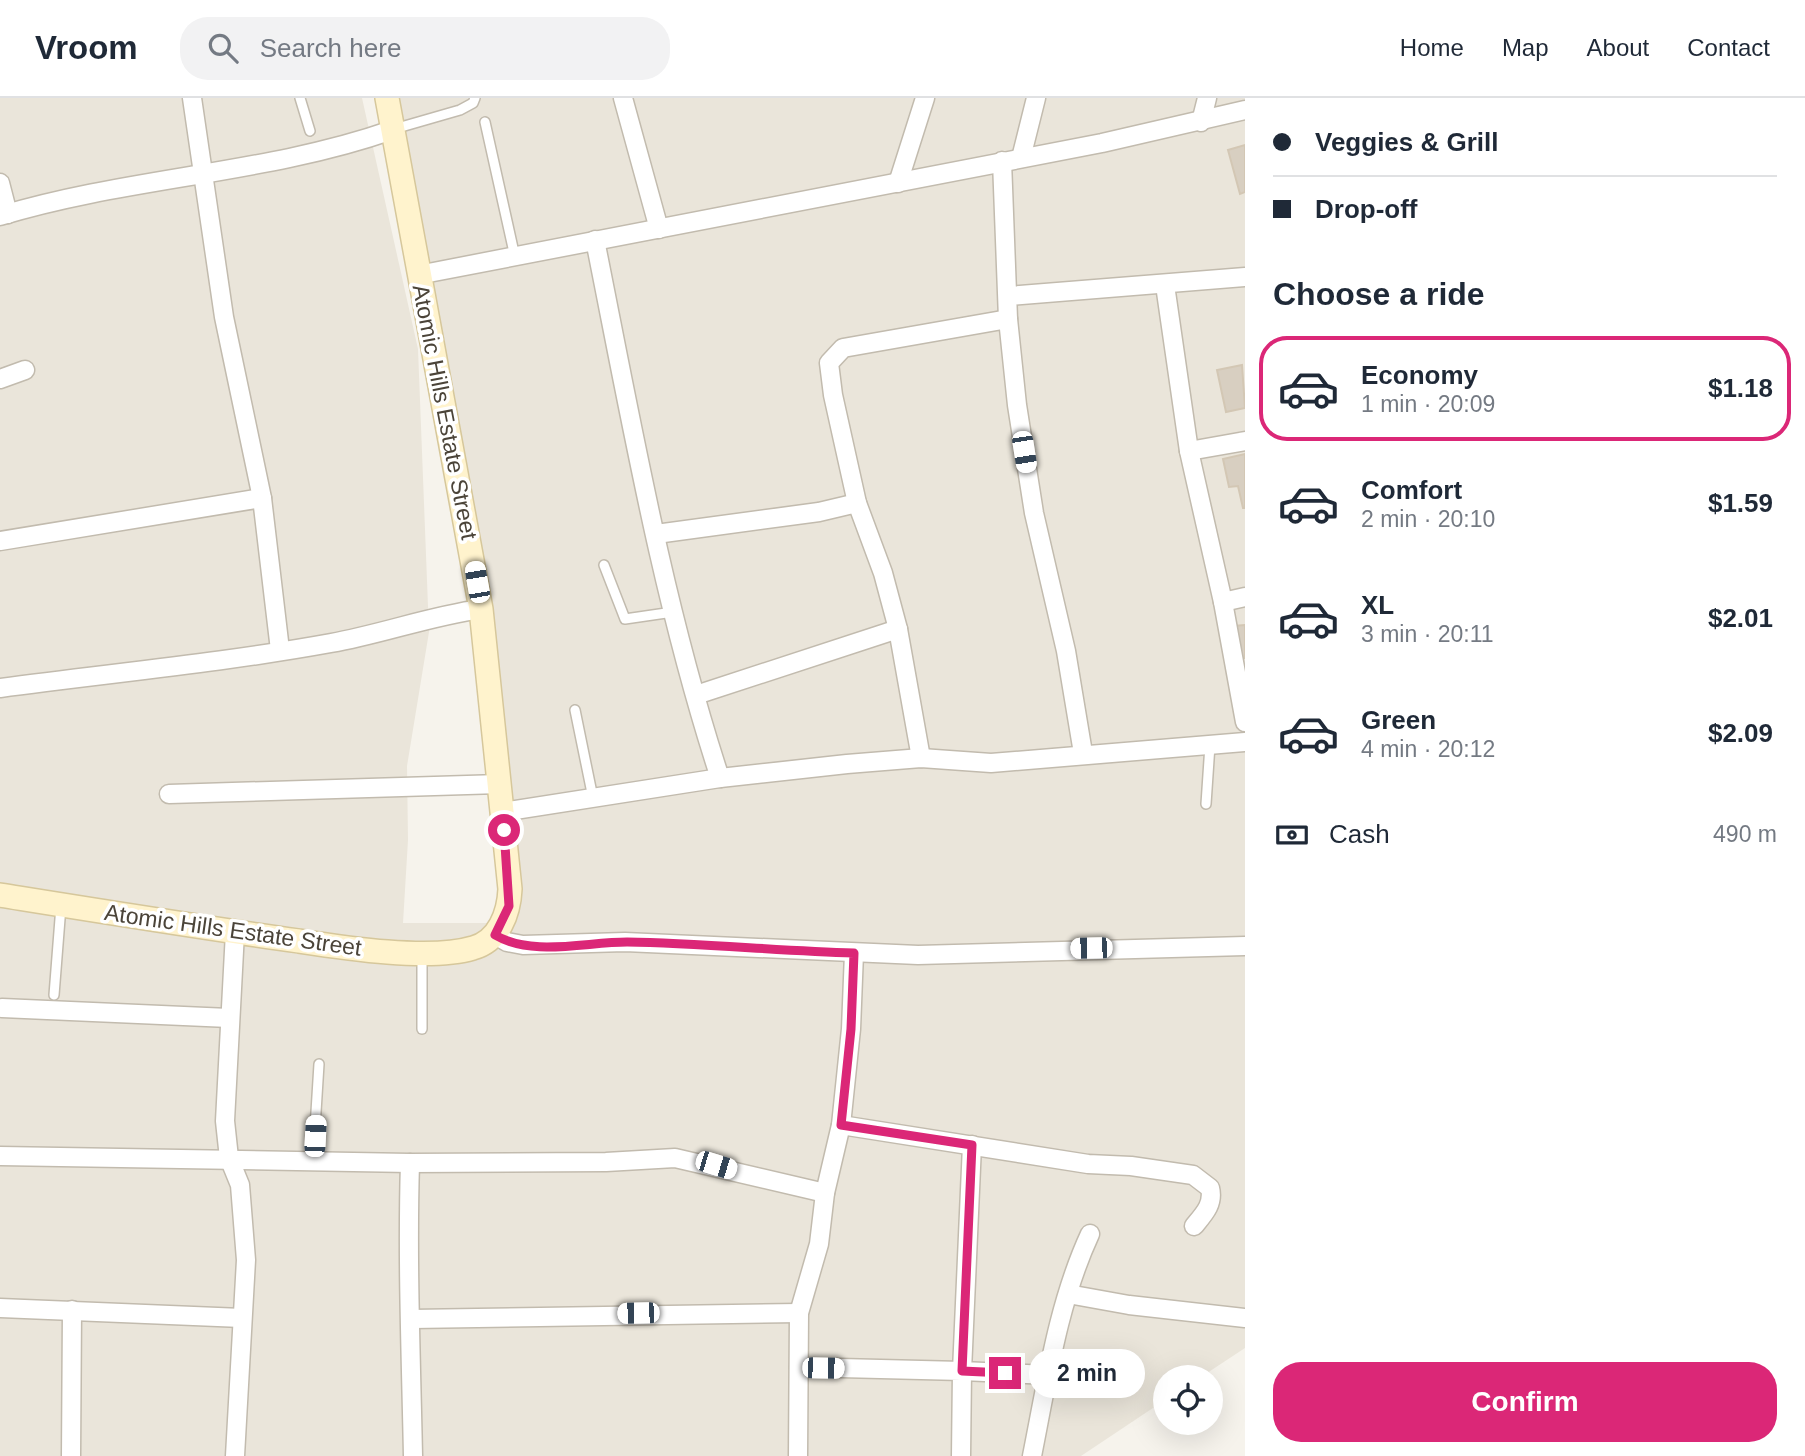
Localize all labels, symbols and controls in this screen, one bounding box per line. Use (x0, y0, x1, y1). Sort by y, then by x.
search box (180, 17, 670, 80)
text: Vroom (35, 29, 138, 66)
icon: search (204, 29, 242, 67)
text: Search here (260, 33, 401, 63)
text: Home (1400, 34, 1464, 61)
text: Map (1502, 34, 1549, 61)
text: About (1587, 34, 1649, 61)
text: Contact (1687, 34, 1770, 61)
text: Veggies & Grill (1315, 127, 1499, 157)
text: Drop-off (1315, 194, 1418, 224)
text: Choose a ride (1273, 276, 1485, 312)
street label: Atomic Hills Estate Street (407, 282, 483, 542)
icon: car (1277, 357, 1340, 420)
text: Economy (1361, 360, 1478, 390)
text: $1.18 (1708, 373, 1773, 403)
text: 1 min · 20:09 (1361, 391, 1495, 417)
car (1011, 430, 1038, 474)
icon: car (1277, 472, 1340, 535)
text: Comfort (1361, 475, 1462, 505)
text: $1.59 (1708, 488, 1773, 518)
text: 2 min · 20:10 (1361, 506, 1495, 532)
car (464, 559, 491, 605)
icon: car (1277, 587, 1340, 650)
text: XL (1361, 590, 1394, 620)
text: $2.01 (1708, 603, 1773, 633)
text: 3 min · 20:11 (1361, 621, 1494, 647)
icon: car (1277, 702, 1340, 765)
text: Green (1361, 705, 1436, 735)
text: $2.09 (1708, 718, 1773, 748)
text: 4 min · 20:12 (1361, 736, 1495, 762)
route start (488, 814, 520, 846)
icon: cash (1273, 816, 1311, 854)
text: Cash (1329, 819, 1390, 849)
text: 490 m (1713, 821, 1777, 847)
street label: Atomic Hills Estate Street (103, 899, 364, 961)
car (1070, 937, 1113, 959)
car (304, 1114, 327, 1158)
car (693, 1149, 740, 1181)
car (617, 1302, 660, 1324)
callout: 2 min (1030, 1348, 1145, 1398)
car (802, 1357, 845, 1379)
route end (989, 1357, 1021, 1389)
text: 2 min (1057, 1360, 1117, 1386)
button: Confirm (1273, 1362, 1777, 1442)
map controls (1153, 1365, 1223, 1435)
button: locate (1153, 1365, 1223, 1435)

